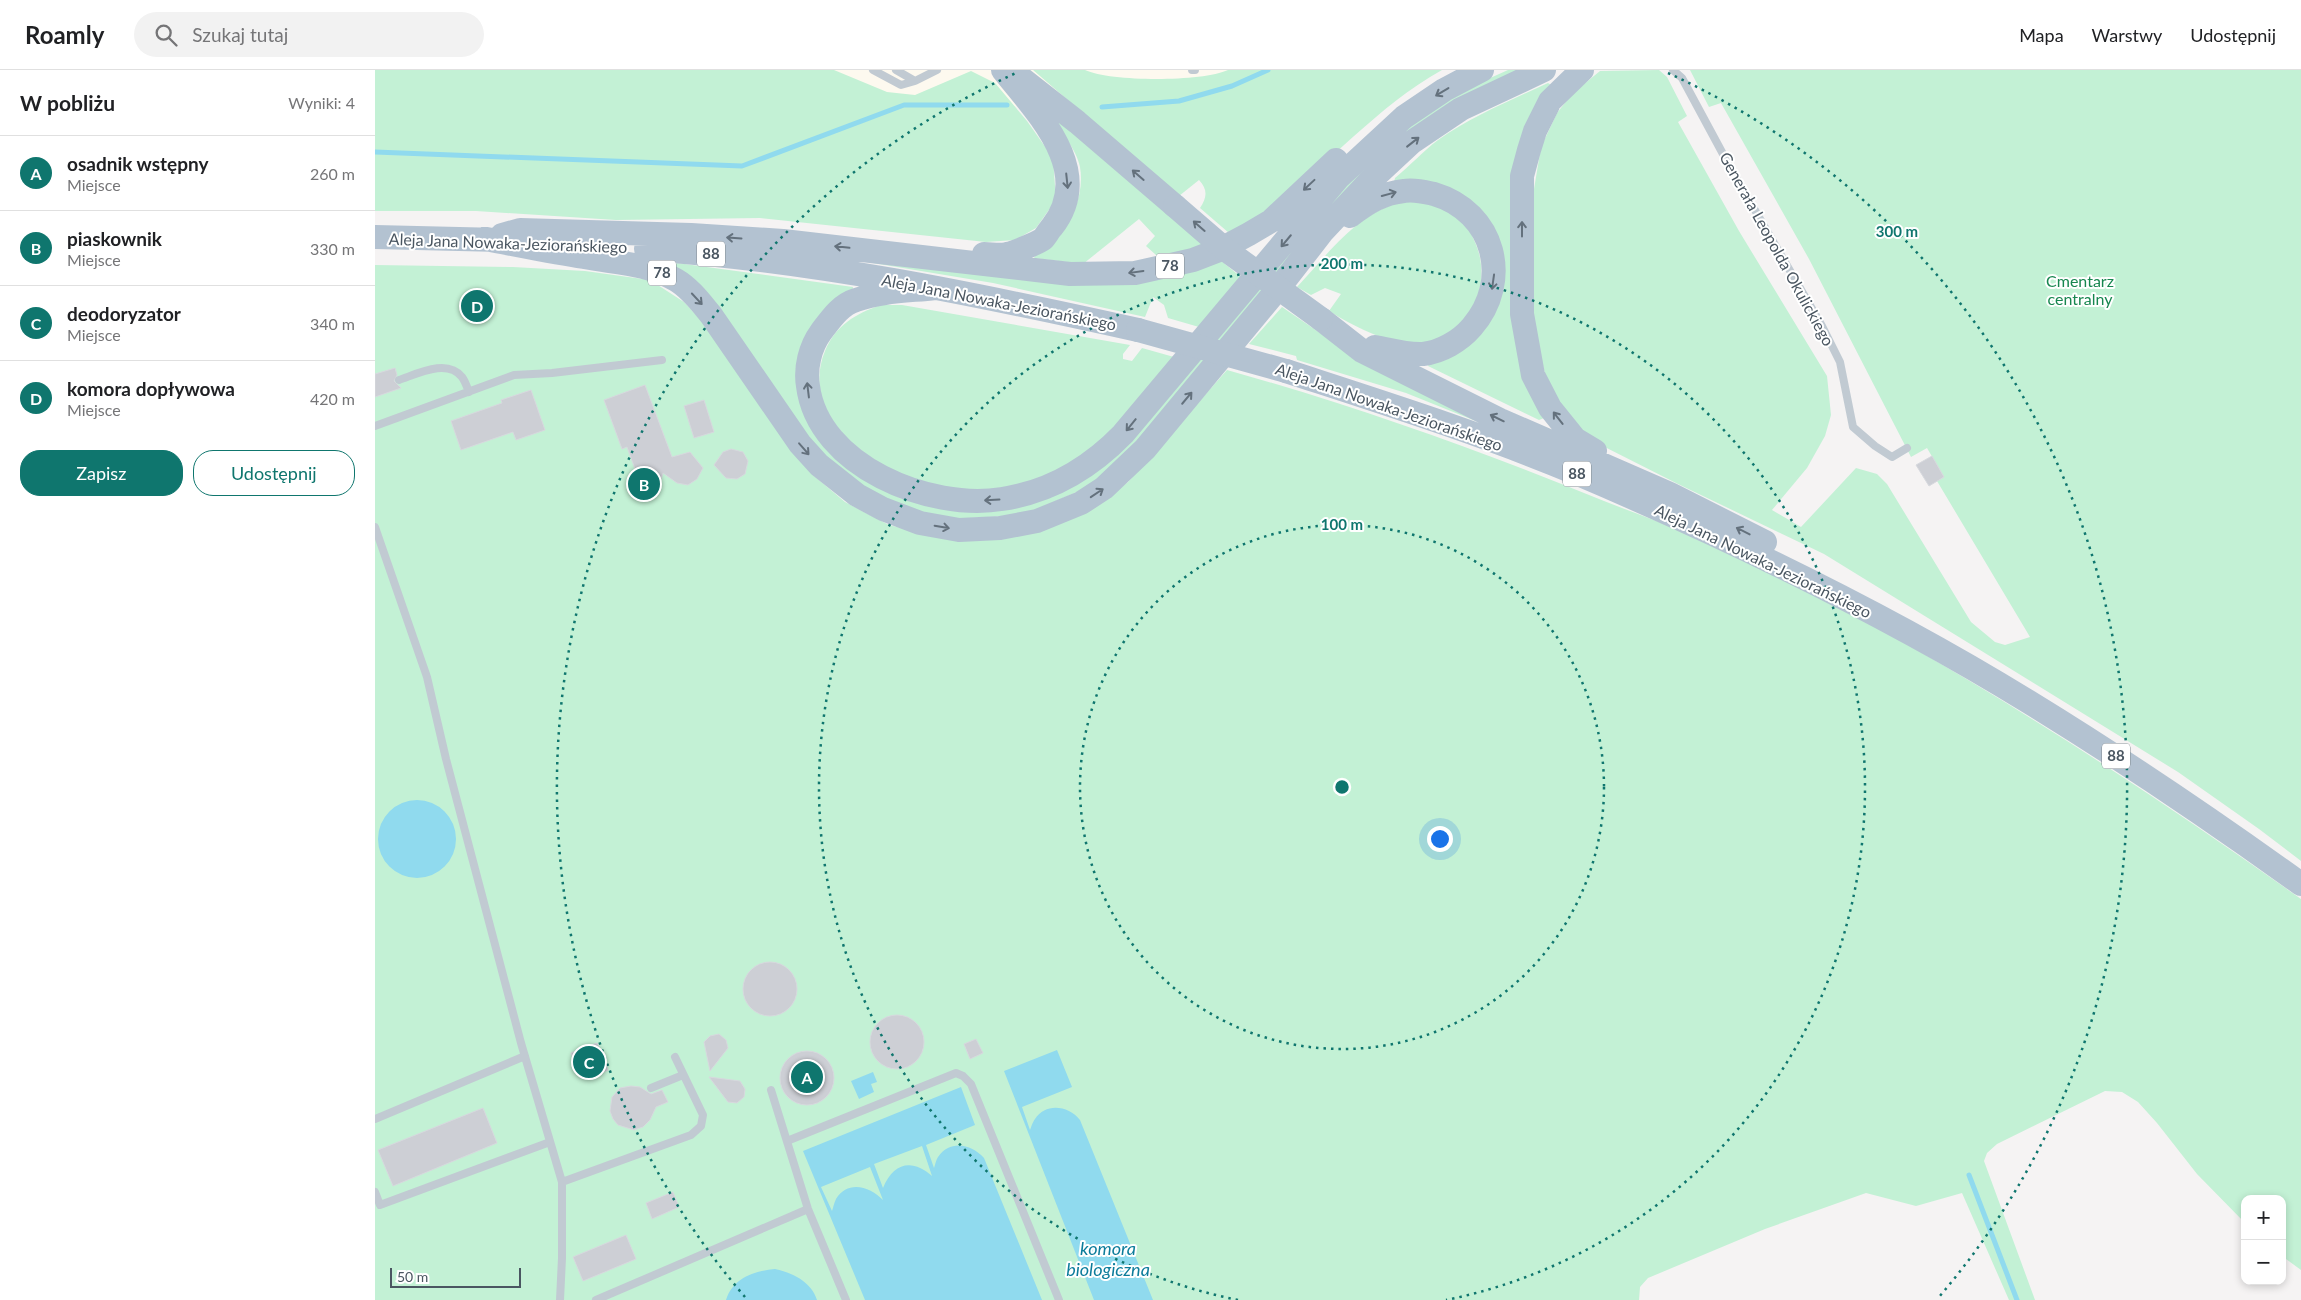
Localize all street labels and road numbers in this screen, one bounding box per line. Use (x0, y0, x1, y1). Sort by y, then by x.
street label: Generała Leopolda Okulickiego (1716, 149, 1839, 349)
street label: Aleja Jana Nowaka-Jeziorańskiego (388, 229, 628, 256)
road number: 88 (697, 242, 725, 266)
road number: 78 (1156, 254, 1184, 278)
road number: 78 (648, 260, 676, 286)
street label: Aleja Jana Nowaka-Jeziorańskiego (880, 269, 1118, 334)
street label: Aleja Jana Nowaka-Jeziorańskiego (1273, 359, 1505, 454)
road number: 88 (1563, 462, 1591, 486)
street label: Aleja Jana Nowaka-Jeziorańskiego (1652, 500, 1875, 621)
road number: 88 (2102, 744, 2130, 768)

